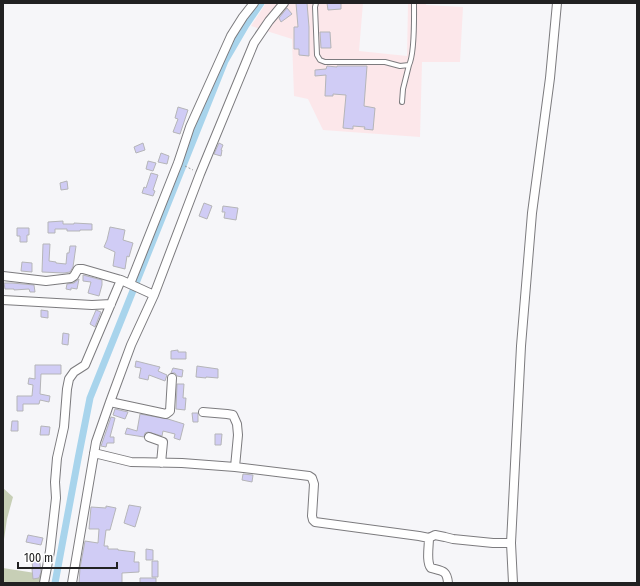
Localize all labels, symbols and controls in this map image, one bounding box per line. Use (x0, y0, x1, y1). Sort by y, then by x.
scale bar (18, 544, 117, 570)
text: 100 m (24, 551, 53, 565)

